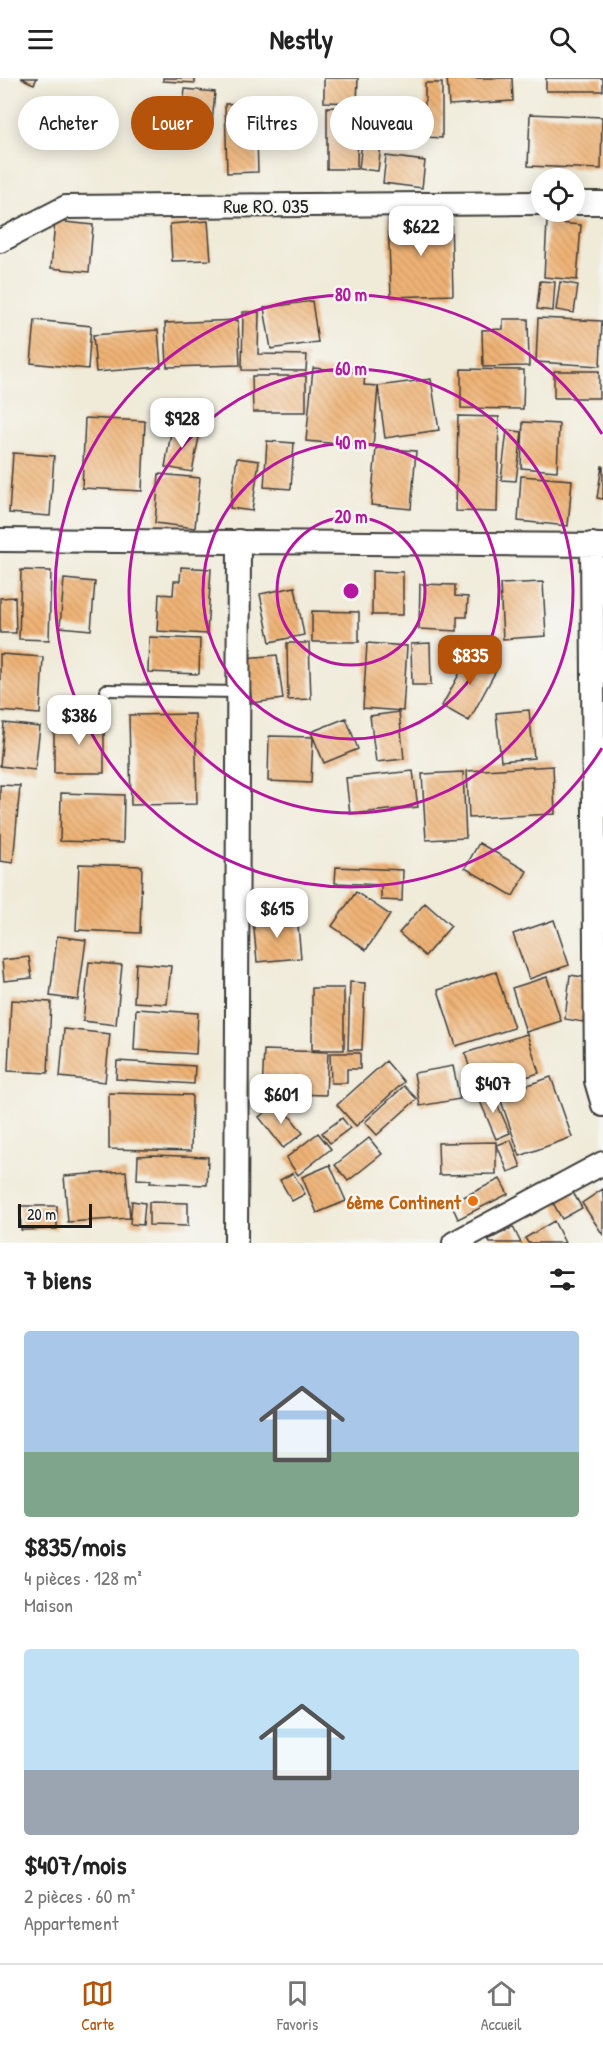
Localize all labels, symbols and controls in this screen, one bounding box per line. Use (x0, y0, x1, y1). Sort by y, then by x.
text: Nestly (270, 21, 333, 57)
icon: menu (24, 23, 57, 56)
icon: search (546, 23, 579, 56)
chip: Acheter (18, 96, 119, 150)
chip: Louer (131, 96, 214, 150)
chip: Filtres (226, 96, 318, 150)
chip: Nouveau (330, 96, 434, 150)
map controls (531, 168, 585, 222)
button: locate (531, 168, 585, 222)
street label: Rue RO. 035 (223, 192, 309, 219)
pin: $622 (385, 206, 457, 257)
text: $622 (403, 212, 439, 239)
text: 80 m (335, 282, 367, 307)
text: 60 m (335, 356, 367, 381)
pin: $928 (146, 398, 218, 449)
text: $928 (164, 404, 200, 431)
text: 40 m (335, 430, 367, 455)
text: 20 m (335, 504, 367, 529)
centre of rings (341, 581, 361, 601)
pin: $835 (434, 635, 506, 686)
text: $835 (452, 641, 488, 668)
pin: $386 (43, 695, 115, 746)
text: $386 (61, 701, 97, 728)
pin: $615 (241, 888, 313, 939)
text: $615 (260, 894, 294, 921)
pin: $407 (457, 1063, 529, 1114)
text: $407 (475, 1069, 511, 1096)
pin: $601 (245, 1074, 317, 1125)
text: $601 (264, 1080, 298, 1107)
place label: 6ème Continent (347, 1188, 462, 1215)
marker: 6ème Continent (466, 1194, 480, 1208)
scale bar (18, 1201, 92, 1228)
text: 20 m (27, 1203, 56, 1225)
text: 7 biens (24, 1262, 92, 1297)
icon: filters (546, 1263, 579, 1296)
icon: home (248, 1370, 356, 1478)
text: $835/mois (24, 1529, 126, 1564)
text: 4 pièces · 128 m² (24, 1564, 142, 1591)
text: Maison (24, 1591, 73, 1618)
icon: home (248, 1688, 356, 1796)
text: $407/mois (24, 1847, 126, 1882)
text: 2 pièces · 60 m² (24, 1882, 135, 1909)
text: Appartement (24, 1909, 119, 1936)
tab: Carte (81, 1977, 114, 2035)
tab: Favoris (277, 1977, 318, 2035)
tab: Accueil (481, 1977, 522, 2035)

